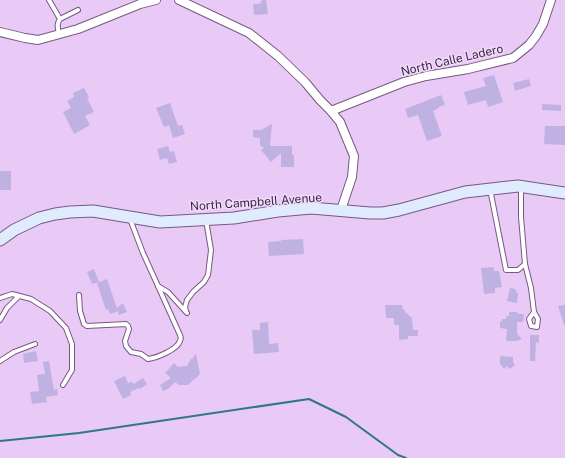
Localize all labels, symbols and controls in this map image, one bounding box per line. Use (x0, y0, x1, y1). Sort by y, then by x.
street label: North Calle Ladero (399, 41, 505, 79)
street label: North Campbell Avenue (190, 190, 323, 214)

